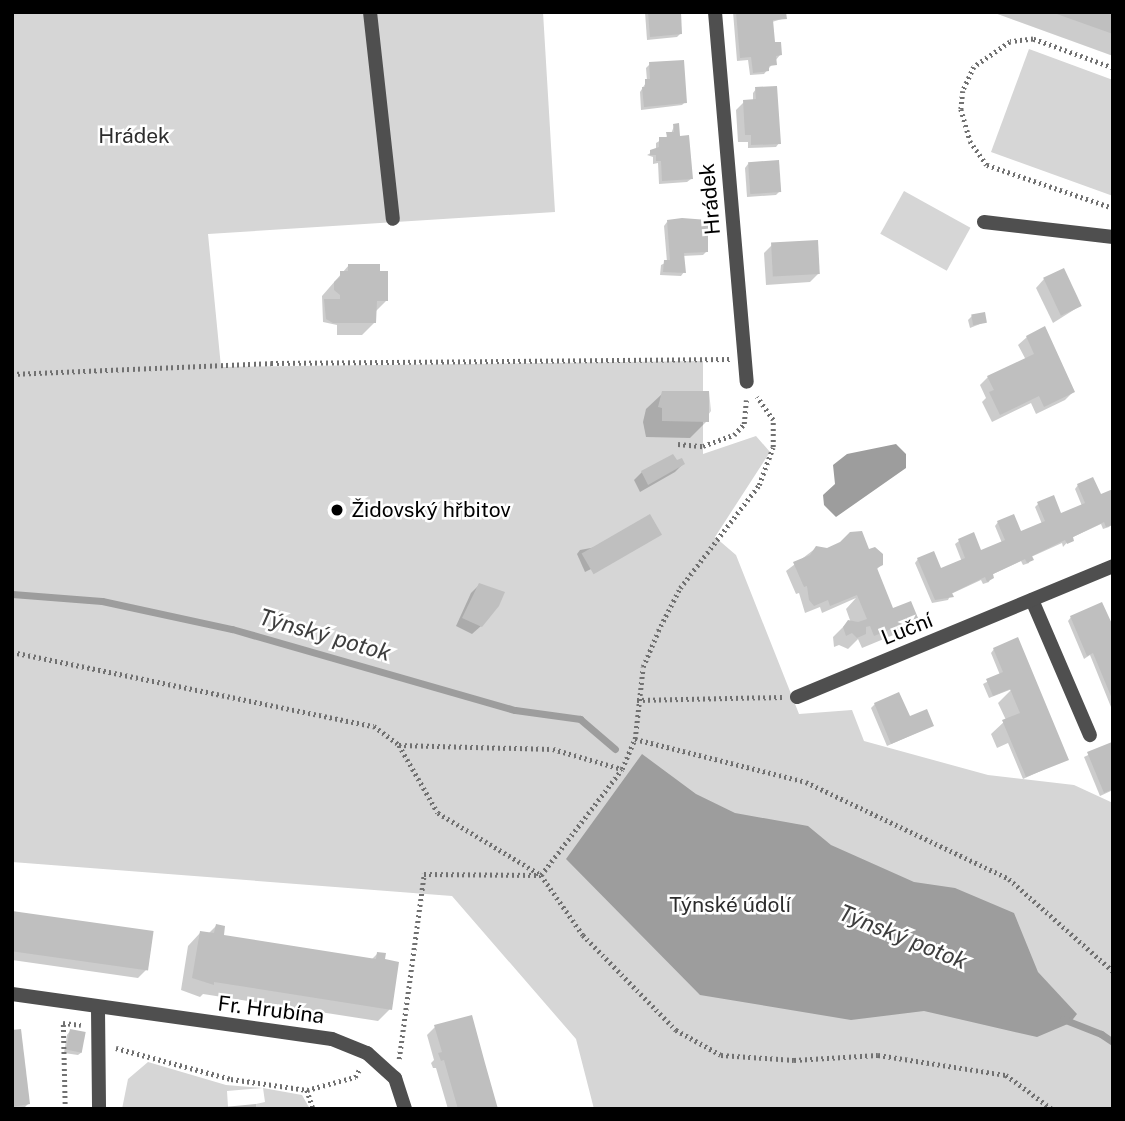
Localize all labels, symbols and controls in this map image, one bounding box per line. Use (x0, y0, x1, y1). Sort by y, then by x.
park label: Hrádek (98, 123, 170, 149)
street label: Hrádek (694, 162, 726, 236)
place label: Židovský hřbitov (351, 497, 511, 523)
marker: Židovský hřbitov (329, 502, 345, 518)
water label: Týnský potok (256, 603, 394, 667)
street label: Luční (878, 607, 936, 651)
park label: Týnské údolí (669, 892, 791, 918)
water label: Týnský potok (835, 899, 971, 975)
street label: Fr. Hrubína (216, 991, 326, 1029)

